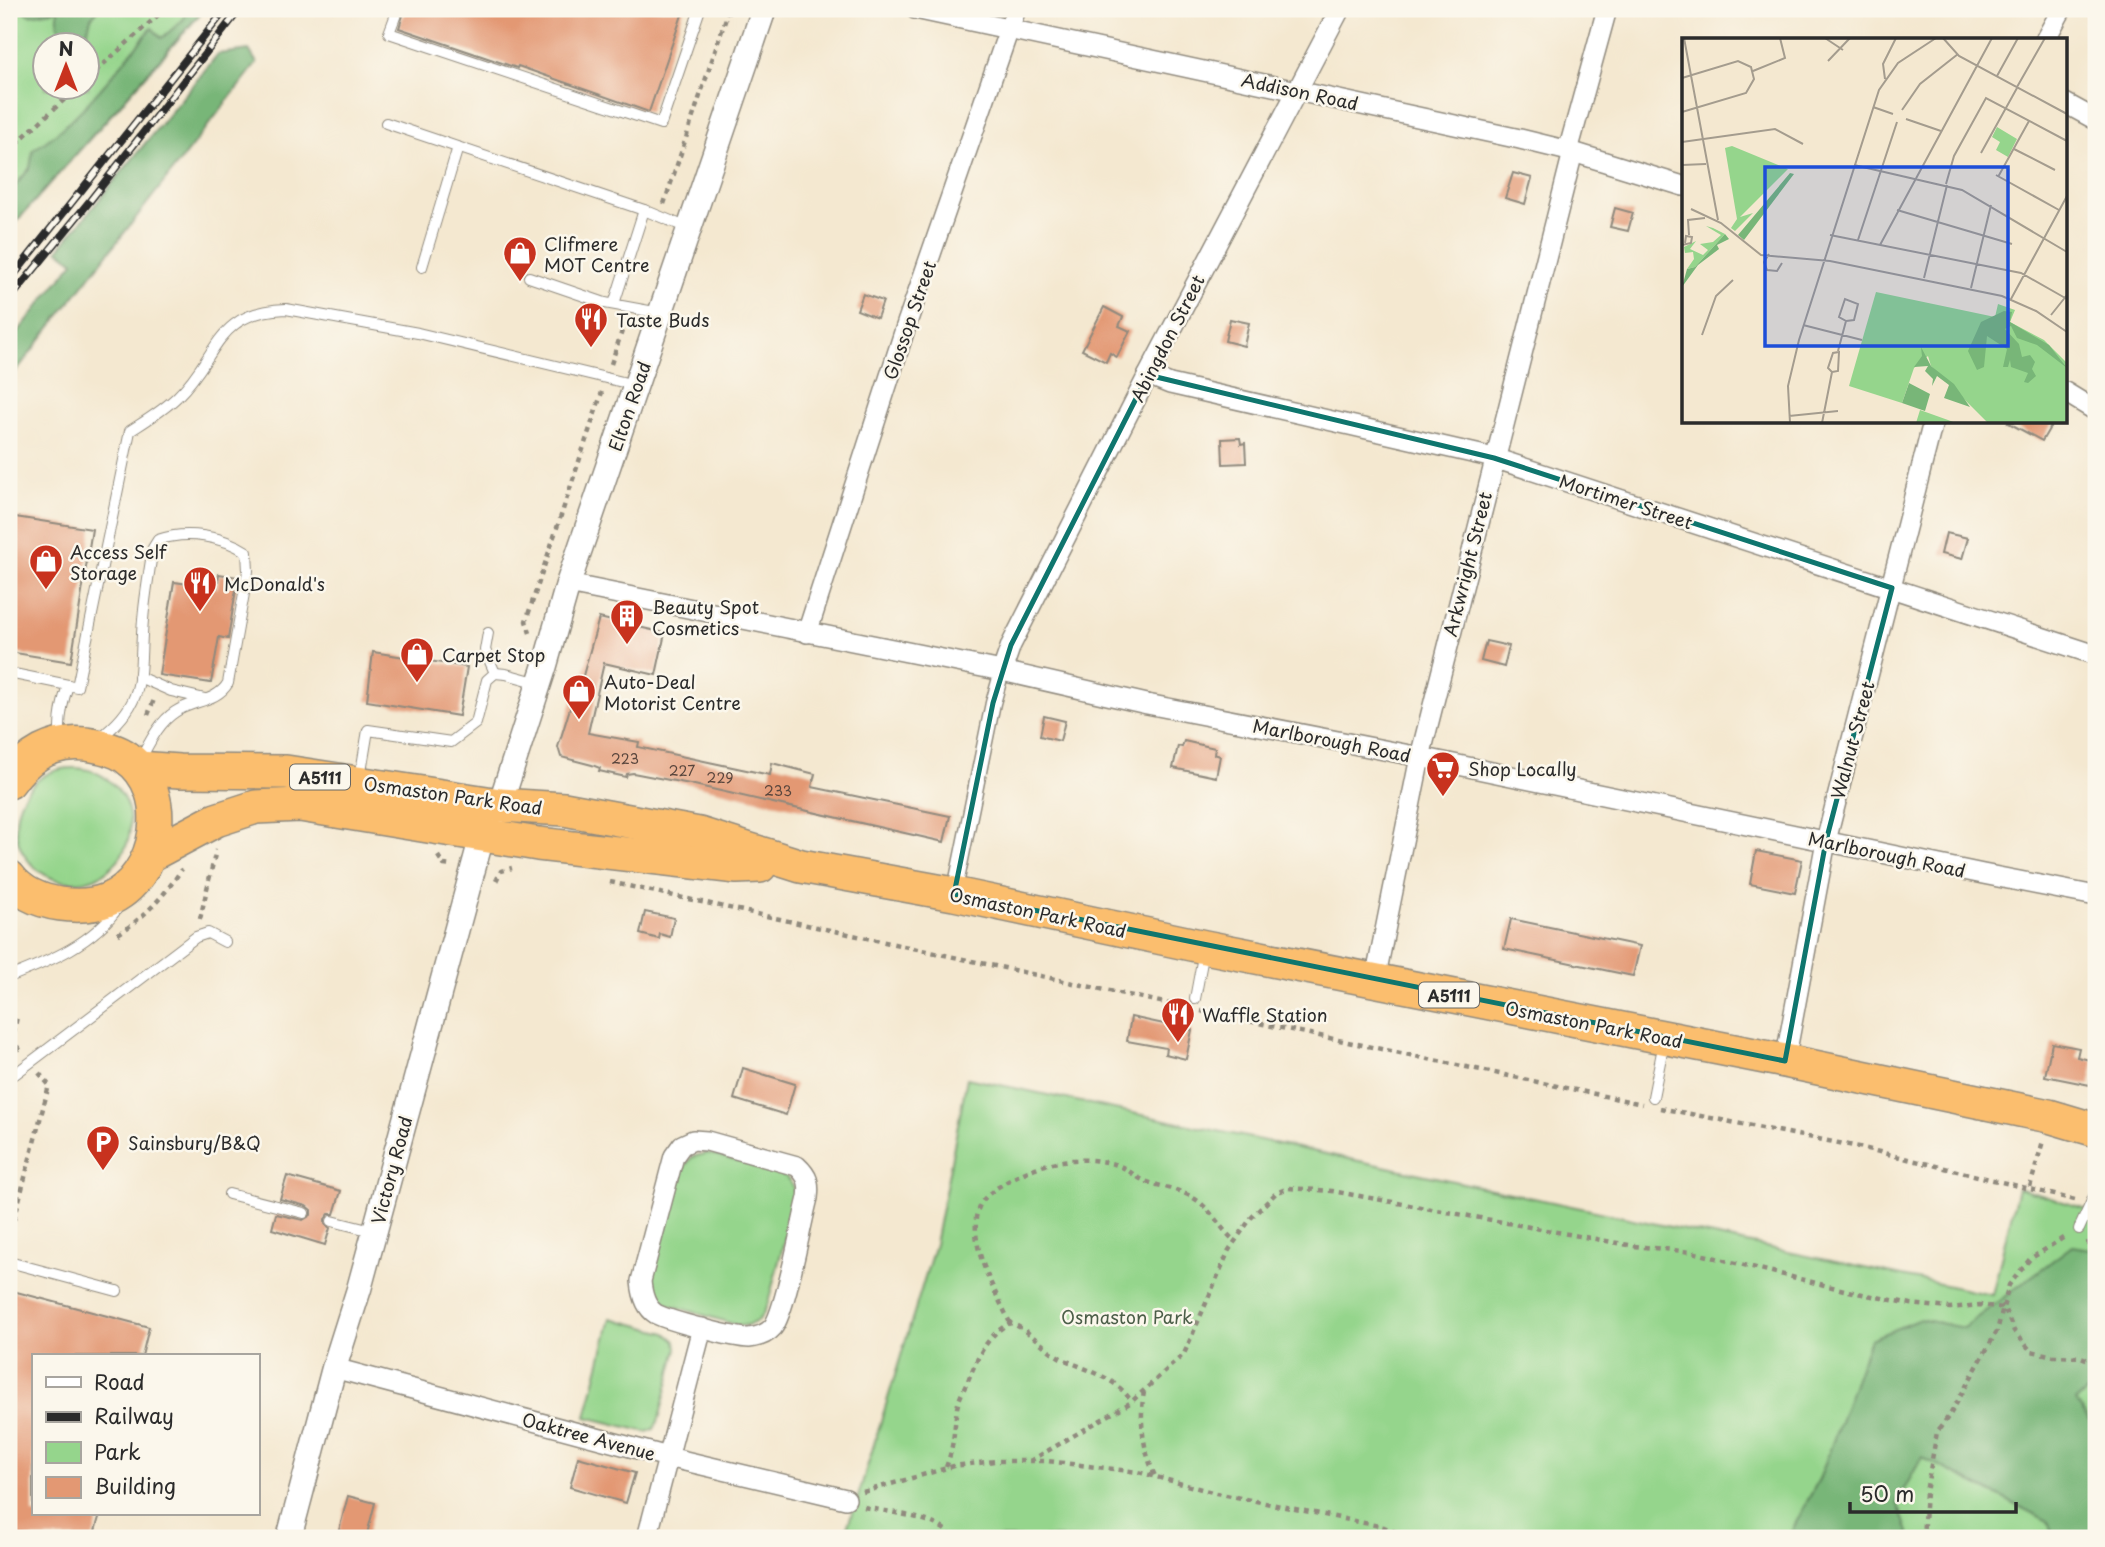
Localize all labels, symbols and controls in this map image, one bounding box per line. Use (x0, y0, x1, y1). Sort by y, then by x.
north arrow (32, 32, 102, 102)
text: N (58, 34, 74, 62)
inset map (1682, 38, 2066, 424)
street label: Addison Road (1239, 65, 1361, 117)
place label: Clifmere MOT Centre (544, 230, 649, 278)
shop icon: Clifmere MOT Centre (501, 234, 539, 283)
street label: Glossop Street (876, 256, 942, 383)
street label: Abingdon Street (1123, 270, 1211, 406)
restaurant icon: Taste Buds (572, 300, 610, 349)
place label: Taste Buds (616, 306, 709, 333)
street label: Elton Road (601, 357, 657, 455)
street label: Mortimer Street (1556, 467, 1696, 535)
street label: Arkwright Street (1436, 489, 1498, 639)
place label: Access Self Storage (70, 538, 168, 586)
shop icon: Access Self Storage (27, 542, 65, 591)
restaurant icon: McDonald's (181, 564, 219, 613)
place label: McDonald's (224, 570, 325, 597)
place label: Beauty Spot Cosmetics (652, 593, 759, 641)
building icon: Beauty Spot Cosmetics (608, 597, 646, 646)
shop icon: Carpet Stop (398, 635, 436, 684)
place label: Carpet Stop (442, 641, 545, 668)
place label: Auto-Deal Motorist Centre (604, 668, 741, 716)
shop icon: Auto-Deal Motorist Centre (560, 672, 598, 721)
street label: Walnut Street (1823, 678, 1881, 802)
street label: Marlborough Road (1251, 711, 1413, 769)
house number: 223 (611, 748, 639, 769)
supermarket icon: Shop Locally (1424, 749, 1462, 798)
place label: Shop Locally (1468, 755, 1577, 782)
house number: 227 (669, 760, 695, 781)
road number: A5111 (290, 764, 350, 790)
house number: 229 (707, 767, 733, 788)
street label: Osmaston Park Road (362, 769, 544, 821)
house number: 233 (764, 780, 792, 801)
street label: Marlborough Road (1806, 824, 1968, 884)
street label: Osmaston Park Road (947, 880, 1129, 944)
road number: A5111 (1419, 982, 1479, 1007)
street label: Osmaston Park Road (1503, 994, 1685, 1054)
restaurant icon: Waffle Station (1159, 995, 1197, 1044)
place label: Waffle Station (1202, 1001, 1328, 1028)
street label: Victory Road (364, 1113, 418, 1227)
parking icon: Sainsbury/B&Q (84, 1123, 122, 1172)
place label: Sainsbury/B&Q (128, 1129, 261, 1156)
park label: Osmaston Park (1061, 1303, 1193, 1330)
legend (32, 1354, 259, 1516)
text: Road (94, 1365, 145, 1397)
text: Railway (94, 1399, 174, 1431)
street label: Oaktree Avenue (519, 1405, 659, 1467)
text: Park (94, 1435, 141, 1467)
text: Building (94, 1469, 176, 1501)
scale bar (1850, 1470, 2016, 1514)
text: 50 m (1860, 1477, 1914, 1509)

